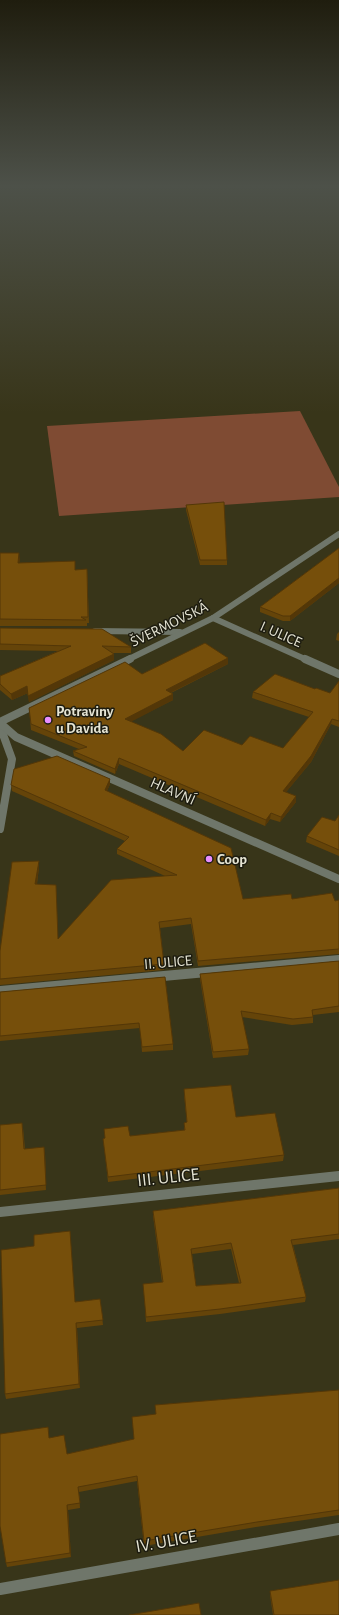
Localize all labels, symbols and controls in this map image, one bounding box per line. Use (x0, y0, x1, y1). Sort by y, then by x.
street label: ŠVERMOVSKÁ (127, 597, 211, 650)
street label: I. ULICE (258, 619, 304, 650)
place label: Potraviny u Davida (56, 704, 114, 736)
marker: Potraviny u Davida (43, 715, 53, 725)
street label: HLAVNÍ (148, 773, 198, 808)
place label: Coop (217, 852, 247, 867)
marker: Coop (204, 854, 214, 864)
street label: II. ULICE (144, 953, 193, 972)
street label: III. ULICE (136, 1166, 200, 1190)
street label: IV. ULICE (134, 1528, 198, 1556)

